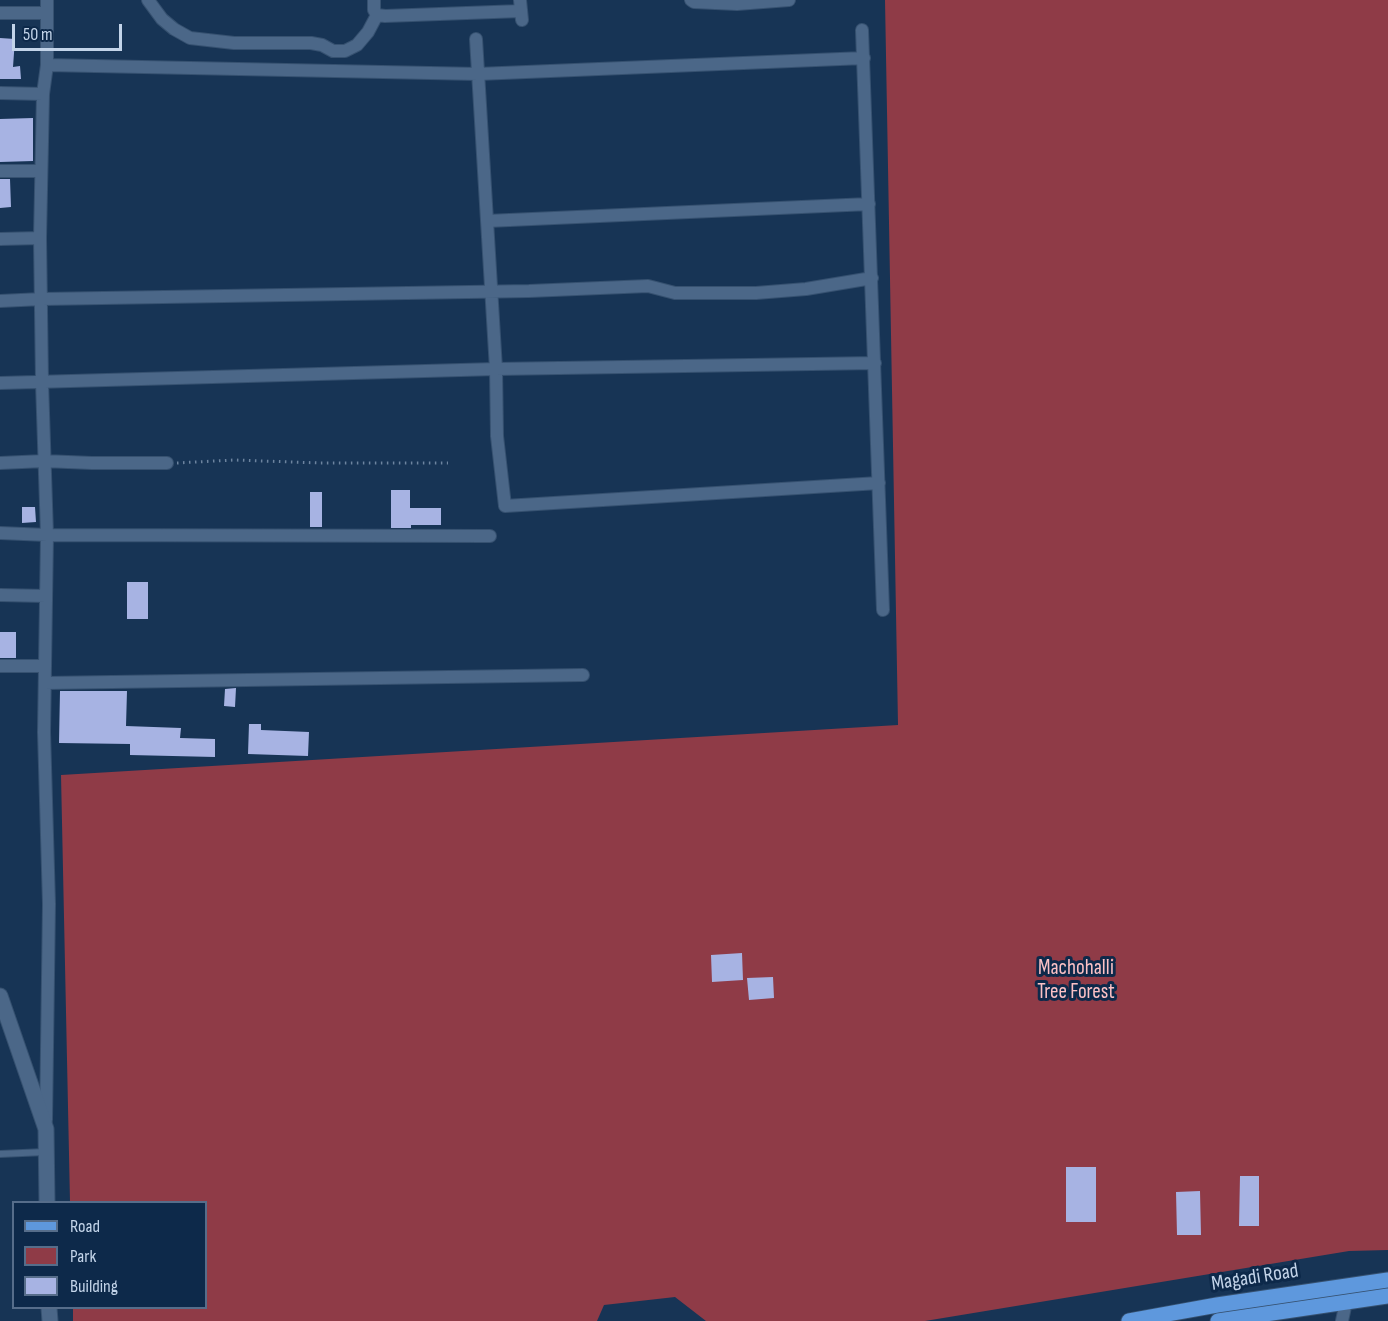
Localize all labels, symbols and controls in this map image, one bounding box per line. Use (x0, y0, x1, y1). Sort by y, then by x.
scale bar (15, 12, 124, 50)
text: 50 m (23, 24, 53, 45)
park label: Machohalli Tree Forest (1037, 956, 1115, 1006)
legend (12, 1201, 207, 1309)
text: Road (70, 1216, 100, 1237)
text: Park (70, 1246, 96, 1267)
street label: Magadi Road (1210, 1259, 1300, 1297)
text: Building (70, 1276, 118, 1297)

